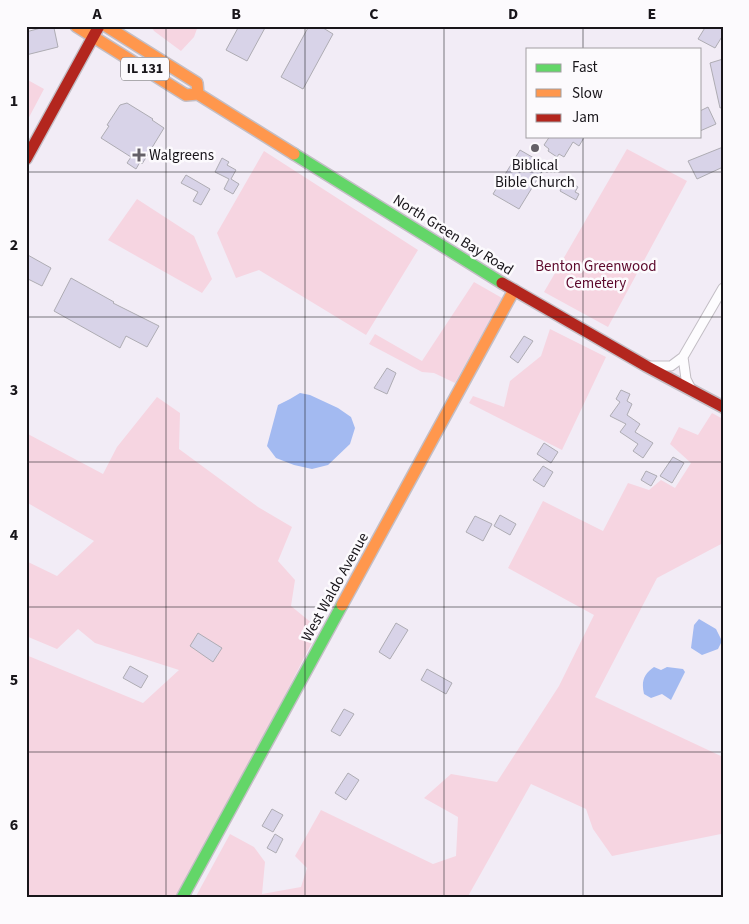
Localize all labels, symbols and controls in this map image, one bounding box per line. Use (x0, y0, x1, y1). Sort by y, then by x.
text: A (91, 3, 102, 25)
text: B (231, 3, 241, 25)
text: C (369, 3, 379, 25)
text: D (508, 3, 518, 25)
text: E (648, 3, 656, 25)
legend (526, 48, 702, 138)
text: Fast (572, 57, 598, 78)
road number: IL 131 (121, 58, 169, 80)
text: Slow (572, 83, 603, 104)
text: 1 (10, 90, 18, 112)
text: Jam (572, 107, 599, 128)
marker: Biblical Bible Church (529, 142, 541, 154)
place label: Walgreens (149, 145, 214, 166)
marker: Walgreens (133, 149, 145, 161)
place label: Biblical Bible Church (495, 155, 575, 193)
street label: North Green Bay Road (389, 189, 517, 281)
text: 2 (10, 234, 18, 256)
park label: Benton Greenwood Cemetery (535, 256, 657, 294)
text: 3 (10, 379, 18, 401)
text: 4 (10, 524, 19, 546)
street label: West Waldo Avenue (296, 529, 374, 645)
text: 5 (10, 669, 18, 691)
text: 6 (10, 814, 18, 836)

